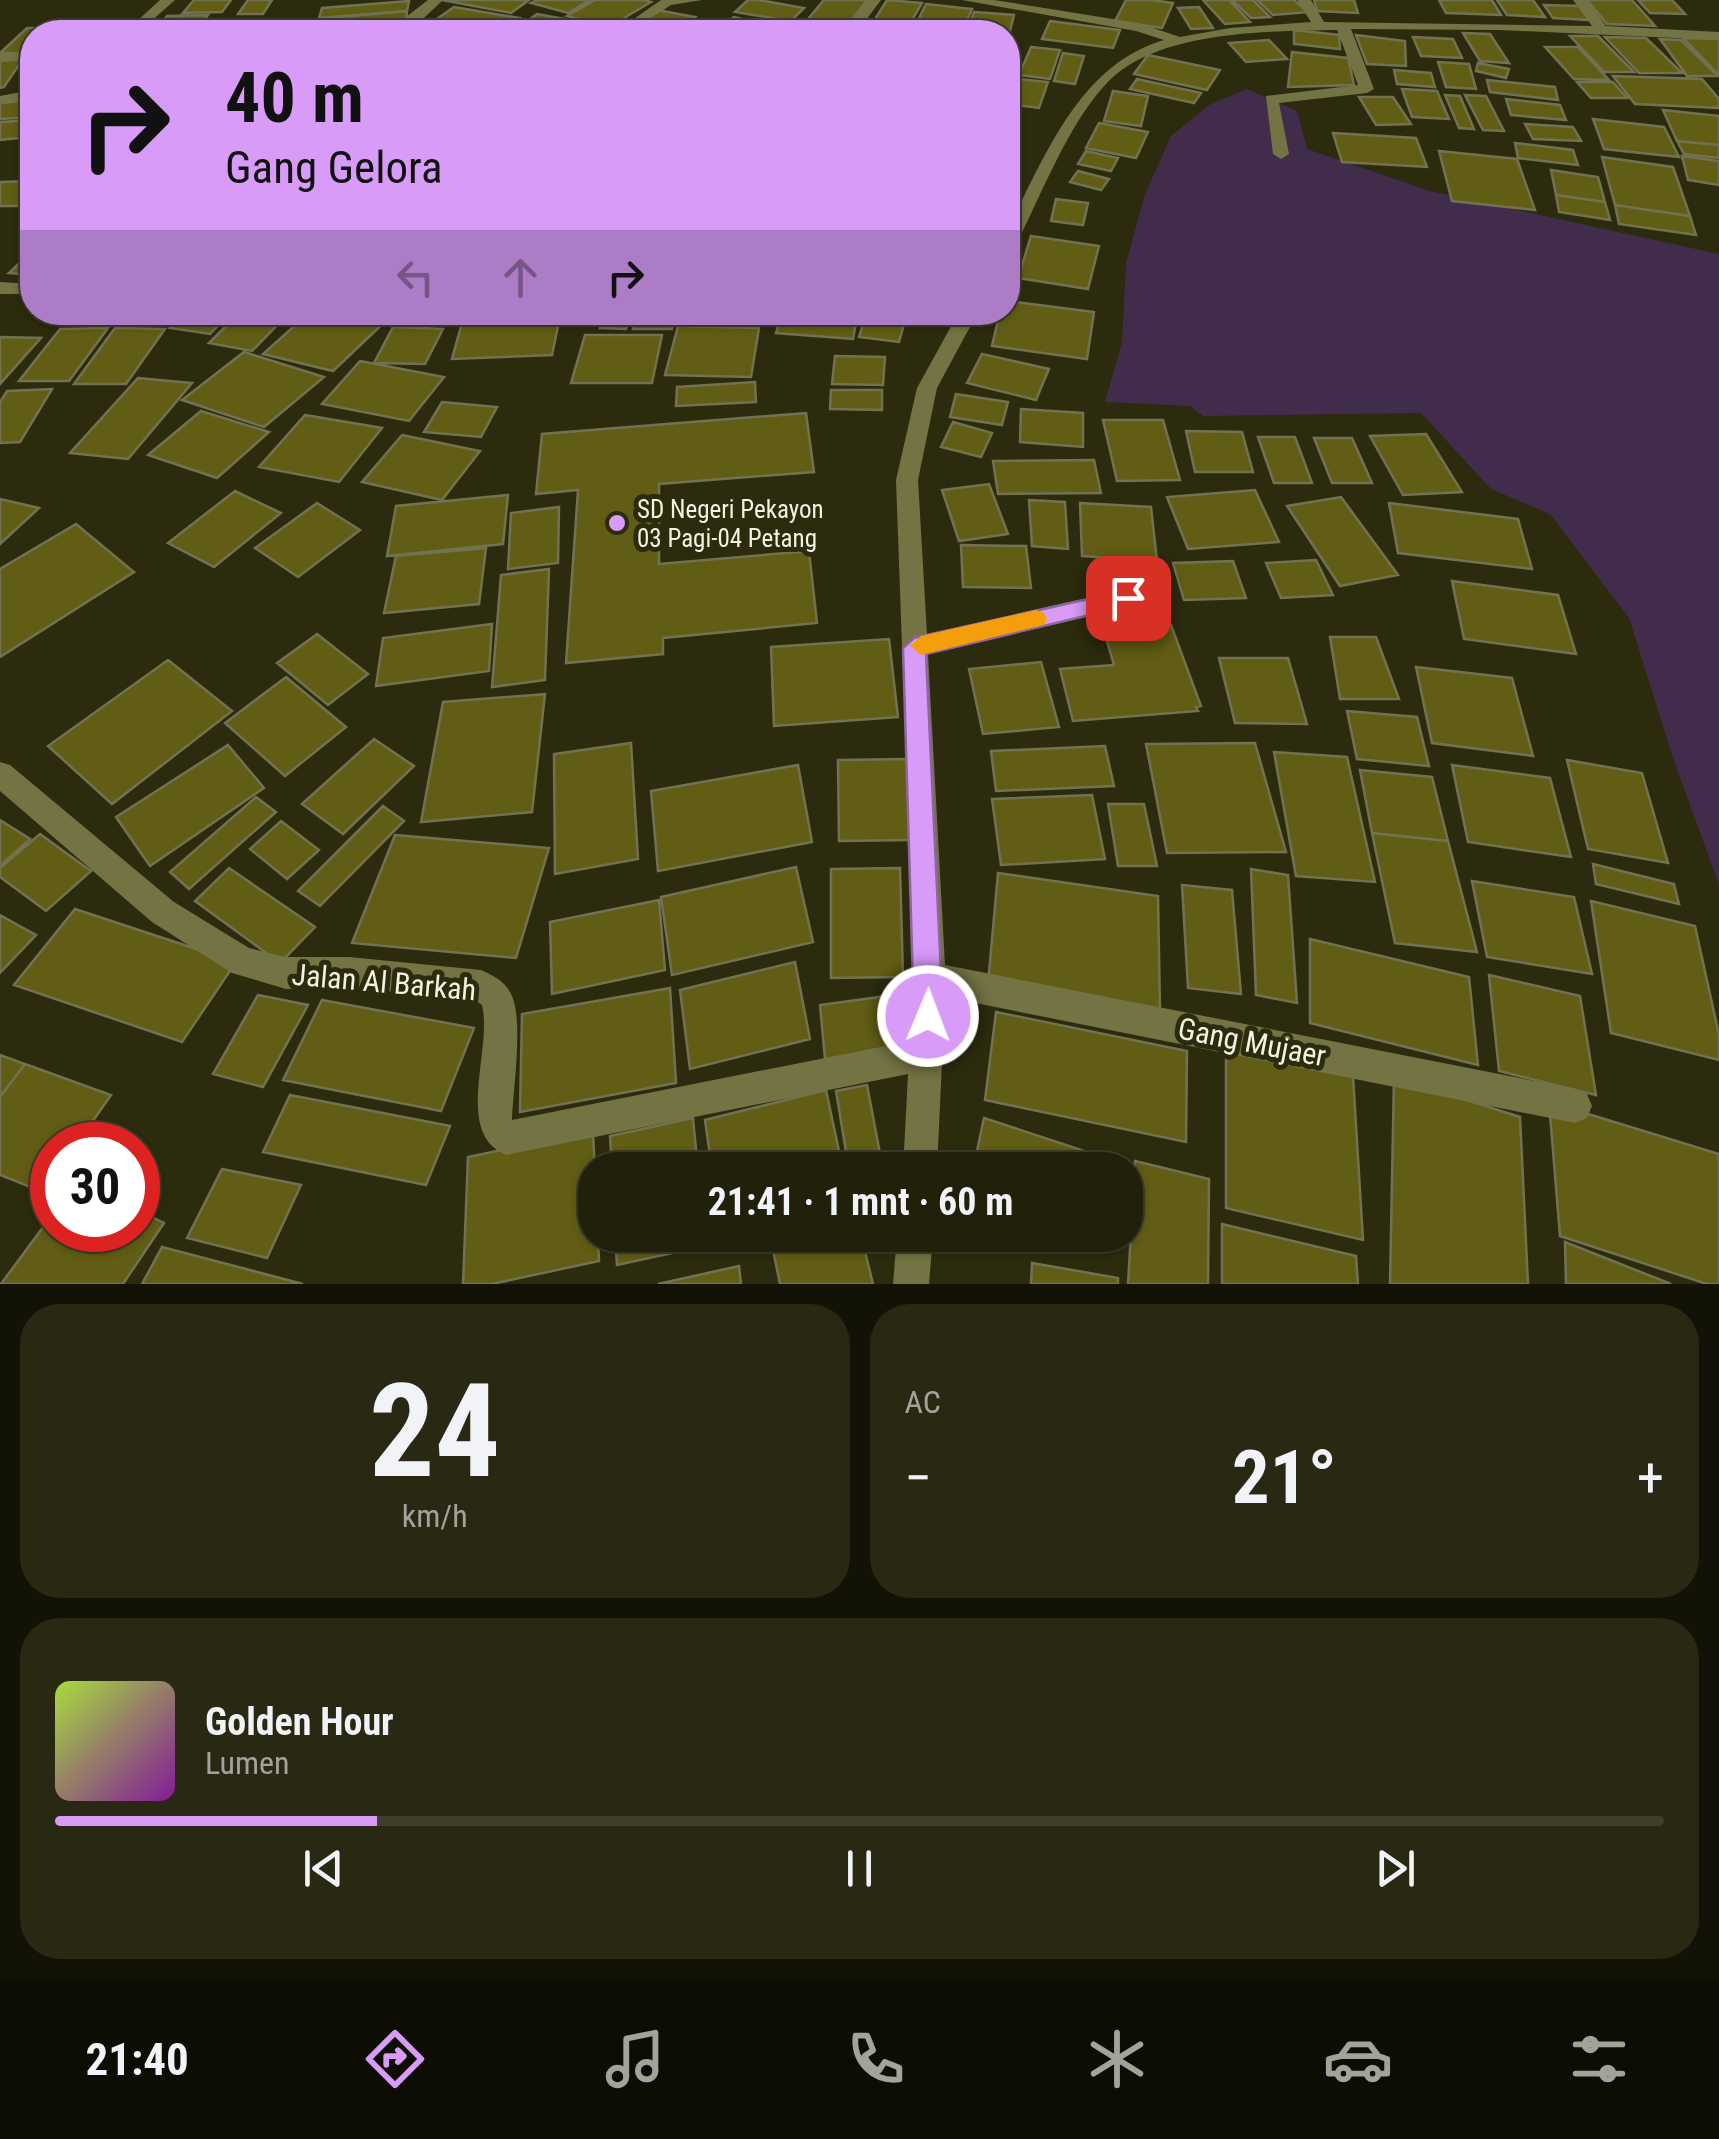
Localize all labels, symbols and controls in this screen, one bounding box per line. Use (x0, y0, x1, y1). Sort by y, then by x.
text: 40 m (225, 57, 364, 139)
icon: right (60, 60, 190, 190)
text: Gang Gelora (225, 141, 442, 194)
icon: left (388, 250, 443, 305)
icon: ahead (493, 250, 548, 305)
icon: right (598, 250, 653, 305)
place label: SD Negeri Pekayon 03 Pagi-04 Petang (637, 495, 824, 553)
marker: SD Negeri Pekayon 03 Pagi-04 Petang (606, 512, 628, 534)
pin (1086, 556, 1171, 641)
icon: arrive (1101, 571, 1156, 626)
street label: Jalan Al Barkah (290, 957, 478, 1007)
position arrow (876, 964, 980, 1068)
street label: Gang Mujaer (1175, 1011, 1329, 1073)
speed limit sign: 30 (30, 1122, 160, 1252)
text: 21:41 · 1 mnt · 60 m (708, 1180, 1013, 1224)
text: 24 (369, 1355, 500, 1508)
text: AC (905, 1383, 941, 1421)
text: 21° (1232, 1433, 1337, 1521)
text: − (905, 1446, 932, 1510)
text: + (1637, 1446, 1664, 1510)
text: km/h (402, 1497, 468, 1535)
text: Golden Hour (205, 1700, 394, 1744)
text: Lumen (205, 1744, 290, 1782)
icon: previous (296, 1841, 351, 1896)
icon: pause (832, 1841, 887, 1896)
icon: next (1368, 1841, 1423, 1896)
icon: directions (360, 2024, 430, 2094)
icon: music (600, 2024, 670, 2094)
icon: phone (841, 2024, 911, 2094)
icon: climate (1082, 2024, 1152, 2094)
icon: car (1323, 2024, 1393, 2094)
icon: filters (1564, 2024, 1634, 2094)
text: 21:40 (85, 2033, 189, 2086)

